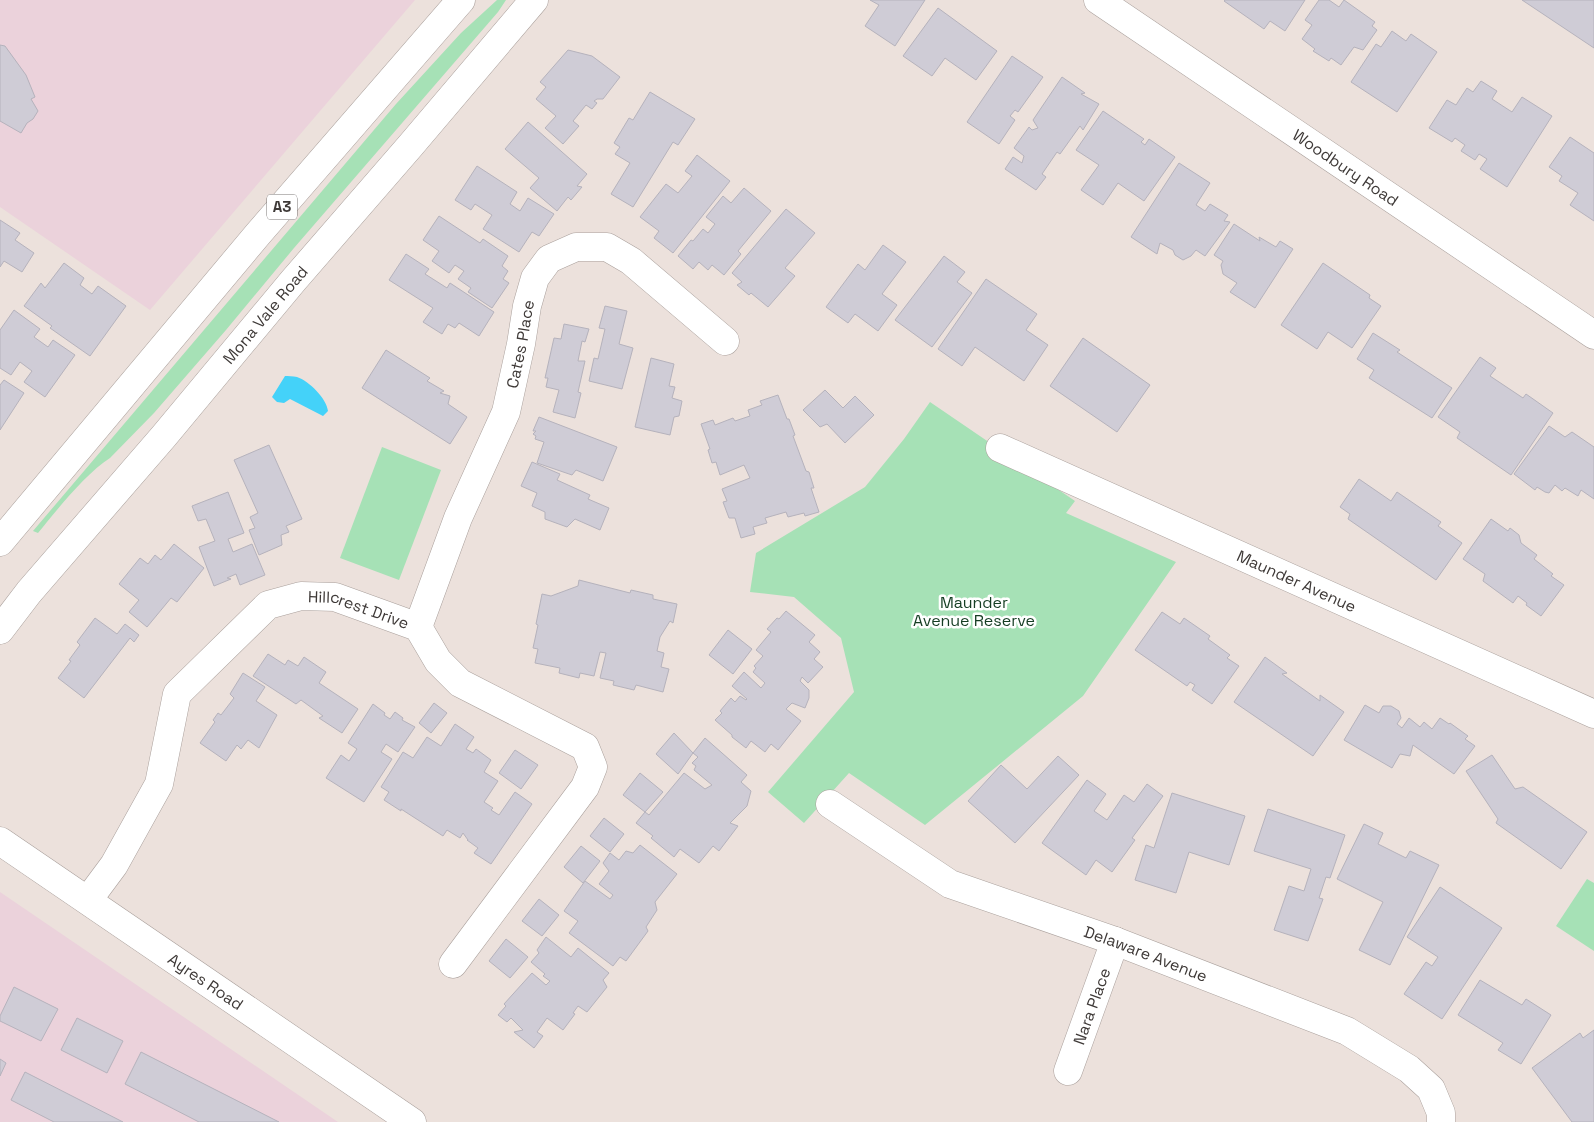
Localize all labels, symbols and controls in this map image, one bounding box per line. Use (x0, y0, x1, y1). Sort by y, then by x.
street label: Woodbury Road (1289, 125, 1402, 211)
road number: A3 (267, 194, 297, 220)
street label: Mona Vale Road (218, 261, 313, 369)
street label: Cates Place (502, 297, 539, 390)
street label: Maunder Avenue (1233, 545, 1359, 617)
street label: Hillcrest Drive (308, 586, 412, 634)
park label: Maunder Avenue Reserve (913, 592, 1035, 631)
street label: Delaware Avenue (1081, 921, 1210, 987)
street label: Ayres Road (164, 949, 247, 1015)
street label: Nara Place (1068, 965, 1115, 1048)

